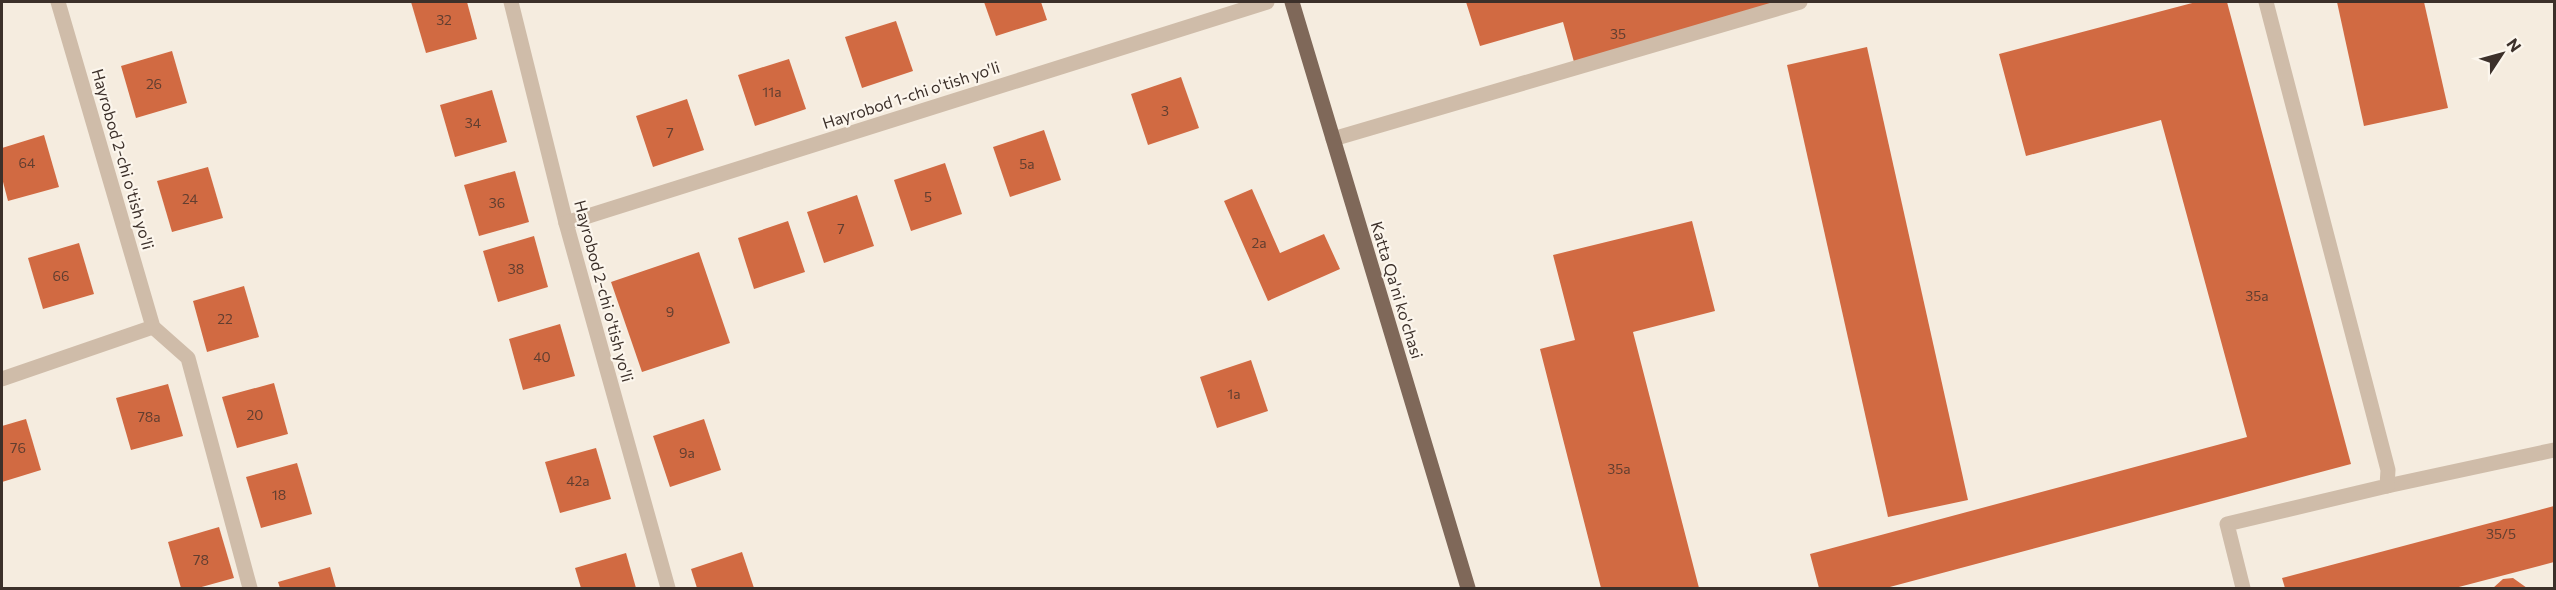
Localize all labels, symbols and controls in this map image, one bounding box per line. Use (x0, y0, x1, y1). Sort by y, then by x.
house number: 32 (436, 11, 452, 28)
north arrow (2472, 24, 2532, 84)
house number: 35 (1610, 25, 1626, 42)
text: N (2503, 34, 2526, 55)
street label: Hayrobod 1-chi o'tish yo'li (820, 57, 1002, 132)
street label: Hayrobod 2-chi o'tish yo'li (89, 66, 158, 252)
house number: 26 (146, 75, 162, 92)
house number: 11a (762, 83, 782, 100)
house number: 3 (1161, 102, 1169, 119)
house number: 34 (465, 114, 482, 131)
house number: 7 (666, 124, 674, 141)
house number: 64 (19, 154, 36, 171)
house number: 5a (1019, 155, 1035, 172)
house number: 5 (924, 188, 932, 205)
house number: 24 (182, 190, 199, 207)
house number: 36 (489, 194, 505, 211)
street label: Hayrobod 2-chi o'tish yo'li (571, 198, 638, 384)
street label: Katta Qa'ni ko'chasi (1368, 219, 1427, 361)
house number: 7 (837, 220, 845, 237)
house number: 2a (1251, 234, 1267, 251)
house number: 38 (508, 260, 524, 277)
house number: 66 (53, 267, 70, 284)
house number: 35а (2245, 287, 2269, 304)
house number: 9 (666, 303, 674, 320)
house number: 22 (217, 310, 233, 327)
house number: 40 (533, 348, 551, 365)
house number: 1a (1227, 385, 1241, 402)
house number: 20 (247, 406, 263, 423)
house number: 78a (137, 408, 161, 425)
house number: 76 (10, 439, 26, 456)
house number: 9a (679, 444, 695, 461)
house number: 35а (1607, 460, 1631, 477)
house number: 42a (566, 472, 590, 489)
house number: 18 (272, 486, 286, 503)
house number: 35/5 (2486, 525, 2516, 542)
house number: 78 (193, 551, 209, 568)

